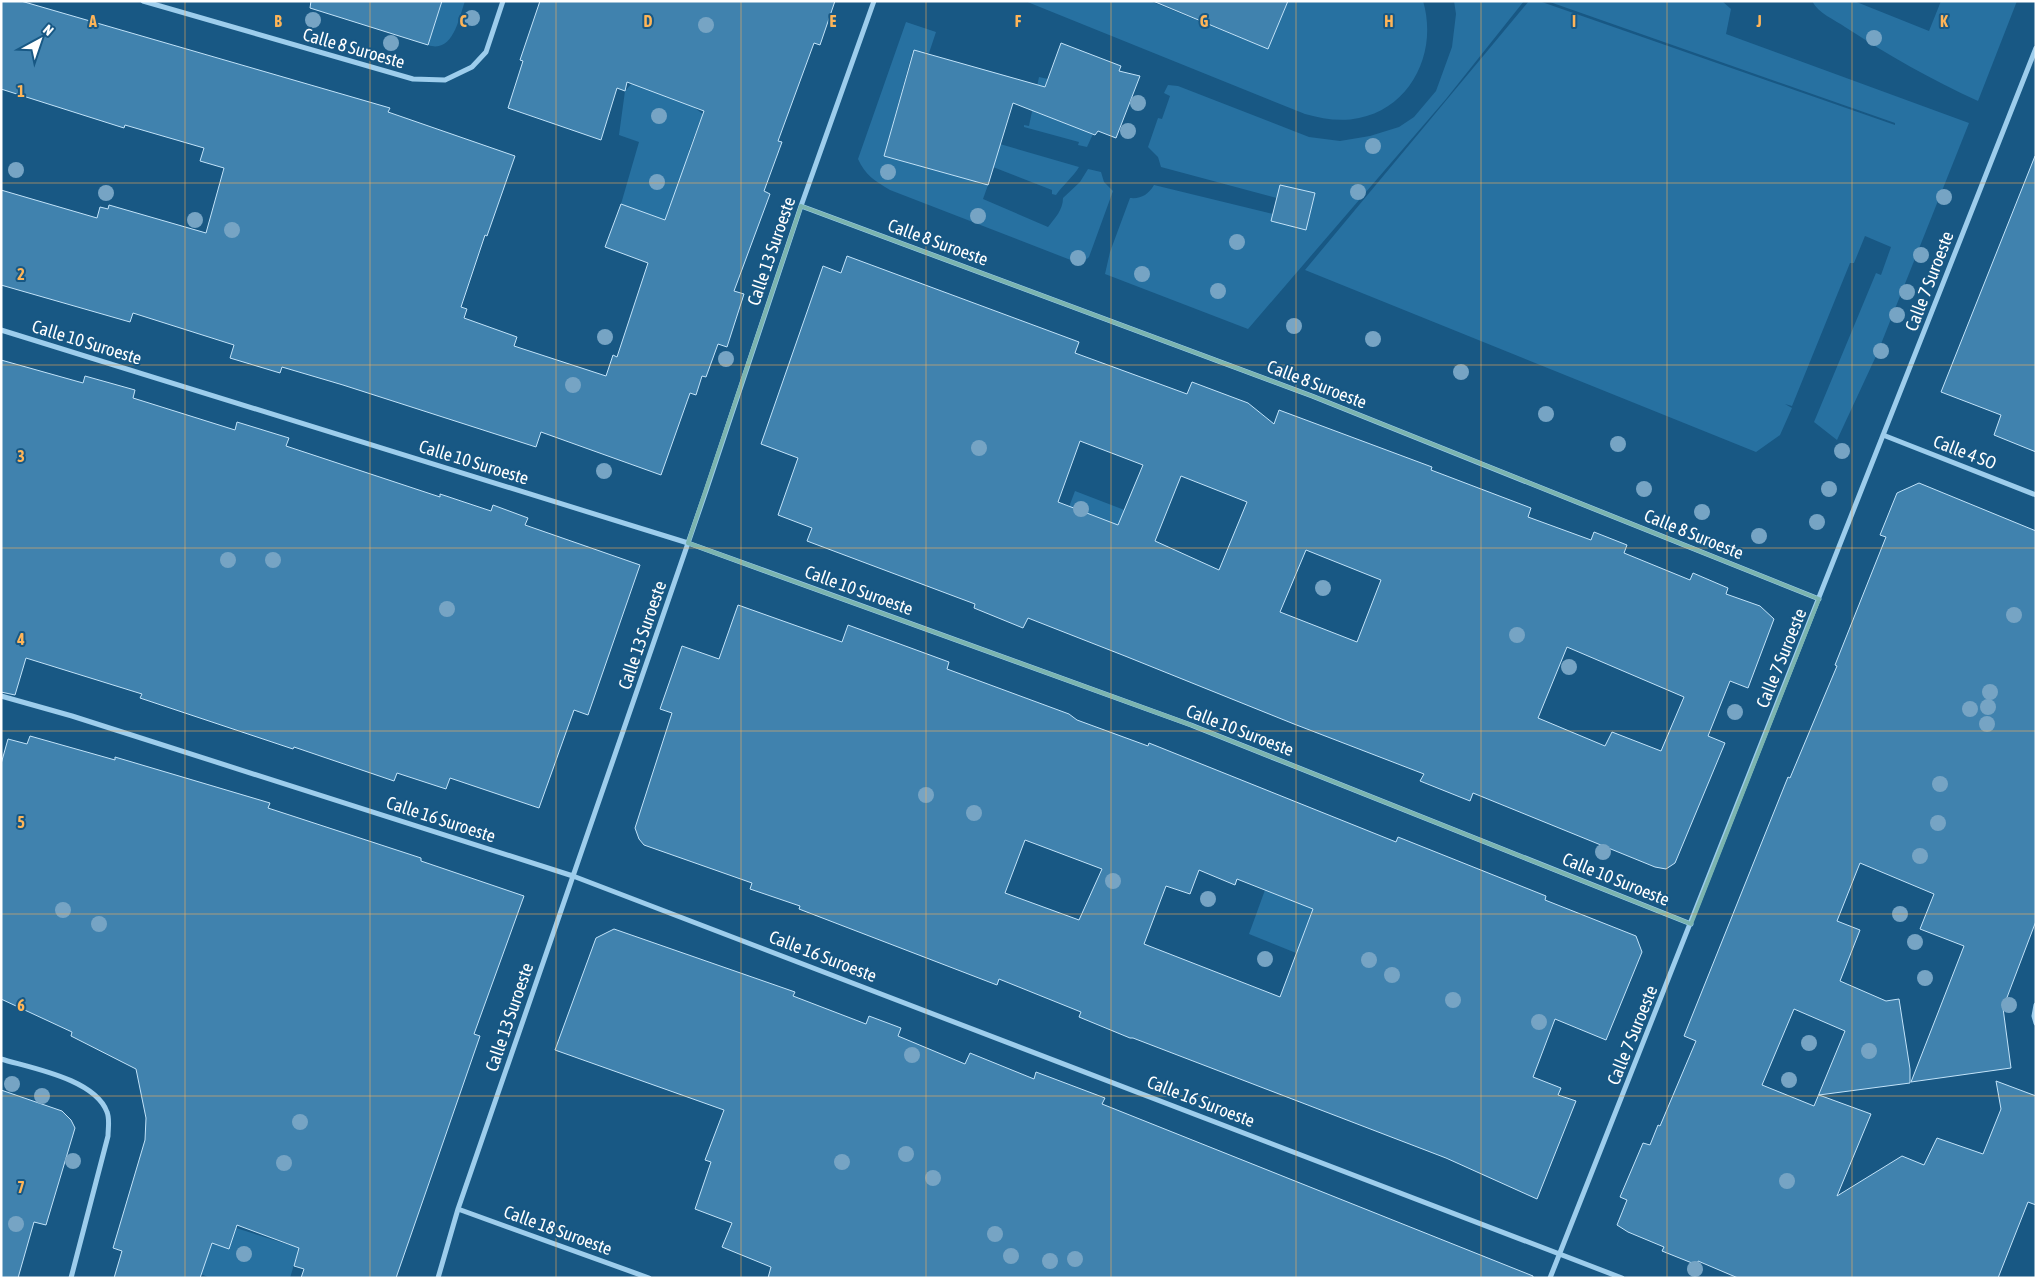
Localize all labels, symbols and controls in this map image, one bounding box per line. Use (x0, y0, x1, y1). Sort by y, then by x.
text: A (88, 12, 97, 30)
text: B (274, 12, 282, 30)
text: C (459, 12, 467, 30)
text: D (644, 12, 653, 30)
text: E (830, 12, 837, 30)
text: F (1015, 12, 1022, 30)
text: G (1200, 12, 1209, 30)
text: H (1384, 12, 1394, 30)
text: I (1572, 12, 1576, 30)
text: J (1755, 12, 1762, 30)
text: K (1940, 12, 1948, 30)
north arrow (15, 15, 65, 65)
text: N (40, 21, 57, 39)
street label: Calle 8 Suroeste (301, 23, 407, 73)
text: 1 (17, 82, 25, 100)
street label: Calle 13 Suroeste (743, 194, 799, 308)
street label: Calle 8 Suroeste (885, 214, 991, 270)
street label: Calle 7 Suroeste (1900, 228, 1958, 334)
text: 2 (17, 265, 25, 283)
street label: Calle 10 Suroeste (30, 315, 144, 369)
street label: Calle 8 Suroeste (1264, 355, 1370, 413)
street label: Calle 4 SO (1931, 430, 1999, 474)
street label: Calle 10 Suroeste (417, 435, 531, 489)
text: 3 (17, 447, 25, 465)
street label: Calle 8 Suroeste (1641, 505, 1747, 563)
street label: Calle 10 Suroeste (802, 561, 916, 619)
street label: Calle 13 Suroeste (614, 578, 670, 692)
street label: Calle 7 Suroeste (1752, 605, 1810, 711)
text: 4 (16, 630, 25, 648)
street label: Calle 10 Suroeste (1183, 700, 1297, 760)
street label: Calle 16 Suroeste (384, 791, 498, 847)
text: 5 (17, 813, 25, 831)
street label: Calle 10 Suroeste (1559, 848, 1673, 910)
street label: Calle 16 Suroeste (766, 926, 880, 986)
street label: Calle 13 Suroeste (481, 960, 537, 1074)
street label: Calle 7 Suroeste (1603, 982, 1661, 1088)
text: 6 (17, 996, 25, 1014)
street label: Calle 16 Suroeste (1144, 1071, 1258, 1131)
text: 7 (17, 1178, 25, 1196)
street label: Calle 18 Suroeste (501, 1201, 615, 1259)

